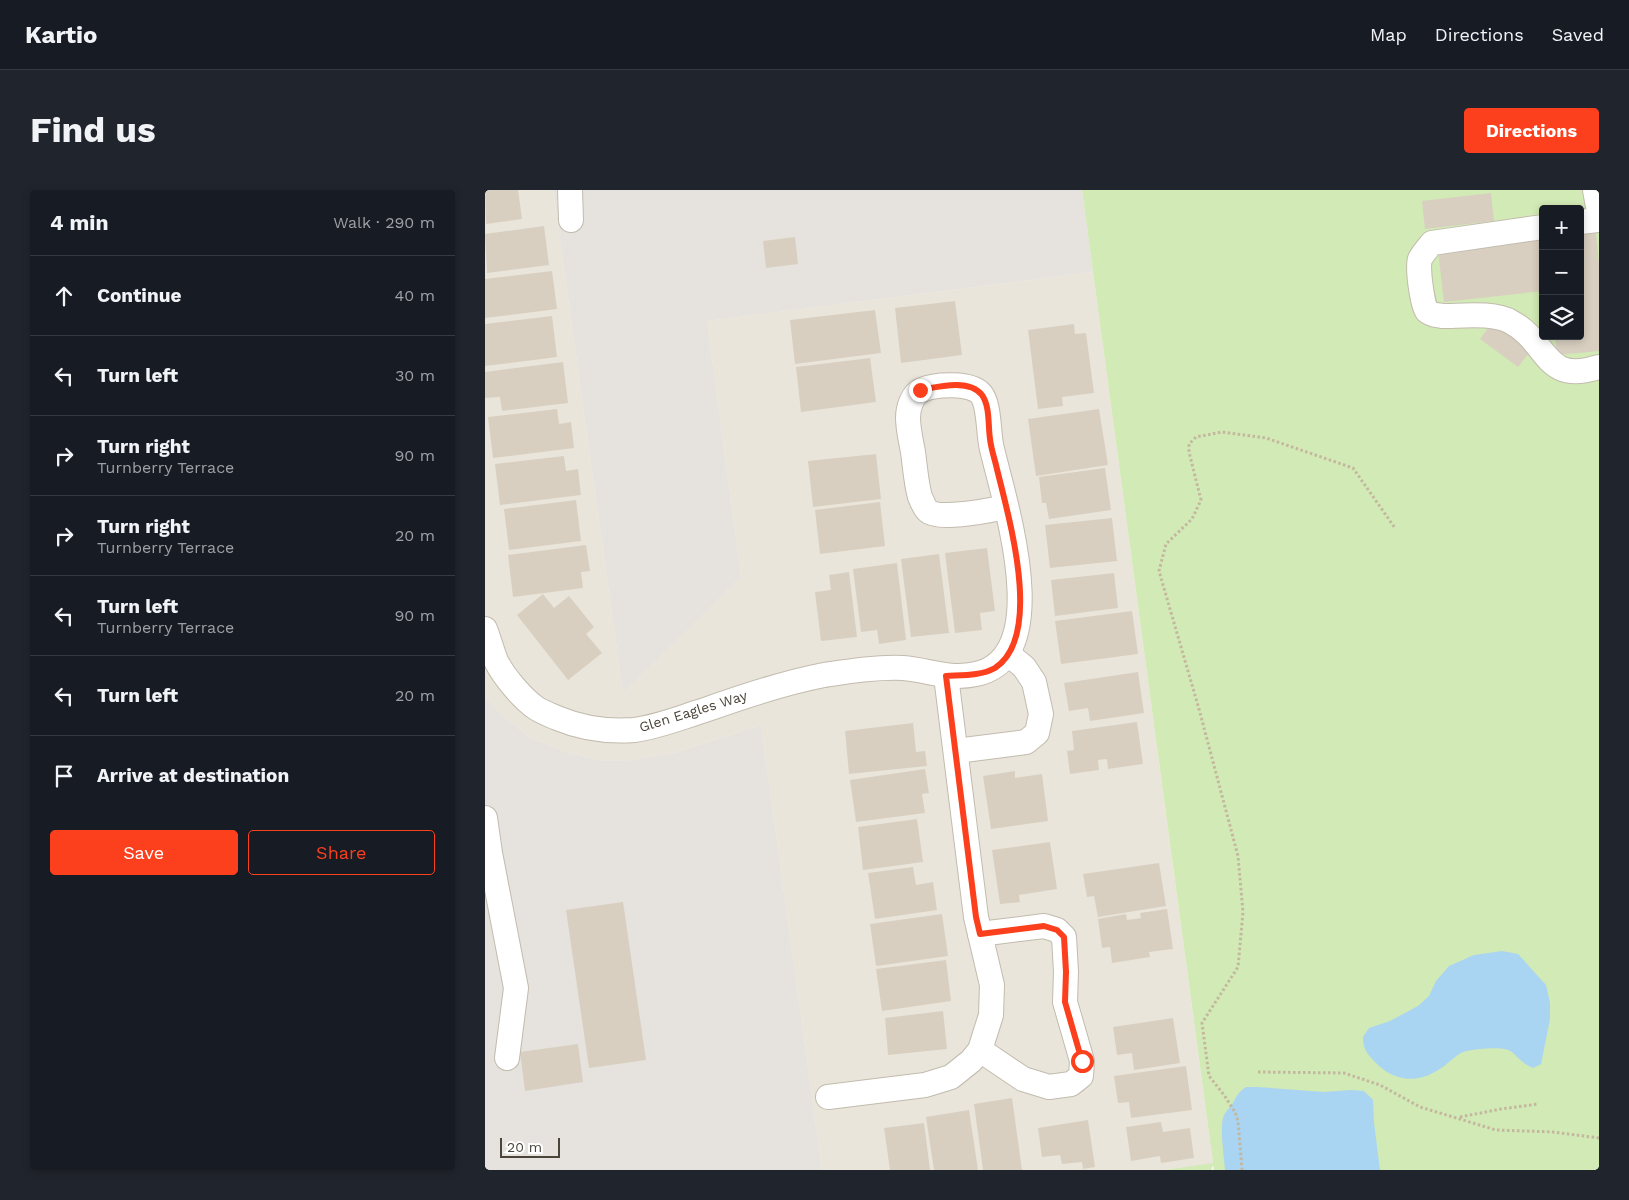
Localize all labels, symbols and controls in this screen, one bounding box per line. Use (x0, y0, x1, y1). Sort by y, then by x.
text: Kartio (25, 21, 97, 49)
text: Map (1370, 24, 1407, 45)
text: Directions (1435, 24, 1524, 45)
text: Saved (1552, 24, 1604, 45)
button: Directions (1464, 108, 1599, 153)
text: Find us (30, 109, 156, 151)
map controls (1539, 205, 1584, 340)
button: + (1539, 205, 1584, 250)
text: 4 min (50, 210, 108, 235)
text: Walk · 290 m (333, 213, 435, 232)
button: − (1539, 250, 1584, 295)
icon: ahead (50, 282, 78, 310)
text: Continue (97, 284, 181, 307)
text: 40 m (395, 286, 435, 305)
button: layers (1539, 295, 1584, 340)
icon: left (50, 362, 78, 390)
text: Turn left (97, 364, 178, 387)
text: 30 m (395, 366, 435, 385)
route end (909, 379, 932, 402)
text: Turn right (97, 435, 190, 458)
icon: right (50, 442, 78, 470)
text: 90 m (394, 446, 435, 465)
text: Turnberry Terrace (97, 458, 234, 477)
text: Turn right (97, 515, 190, 538)
icon: right (50, 522, 78, 550)
text: 20 m (395, 526, 435, 545)
text: Turnberry Terrace (97, 538, 234, 557)
text: Turn left (97, 595, 178, 618)
icon: left (50, 602, 78, 630)
text: 90 m (394, 606, 435, 625)
text: Turnberry Terrace (97, 618, 234, 637)
icon: left (50, 682, 78, 710)
text: Turn left (97, 684, 178, 707)
text: 20 m (395, 686, 435, 705)
street label: Glen Eagles Way (637, 687, 750, 735)
icon: arrive (50, 762, 78, 790)
text: Arrive at destination (97, 764, 289, 787)
button: Save (50, 830, 238, 875)
button: Share (248, 830, 435, 875)
route start (1071, 1050, 1094, 1073)
scale bar (500, 1135, 560, 1158)
text: 20 m (507, 1139, 542, 1155)

